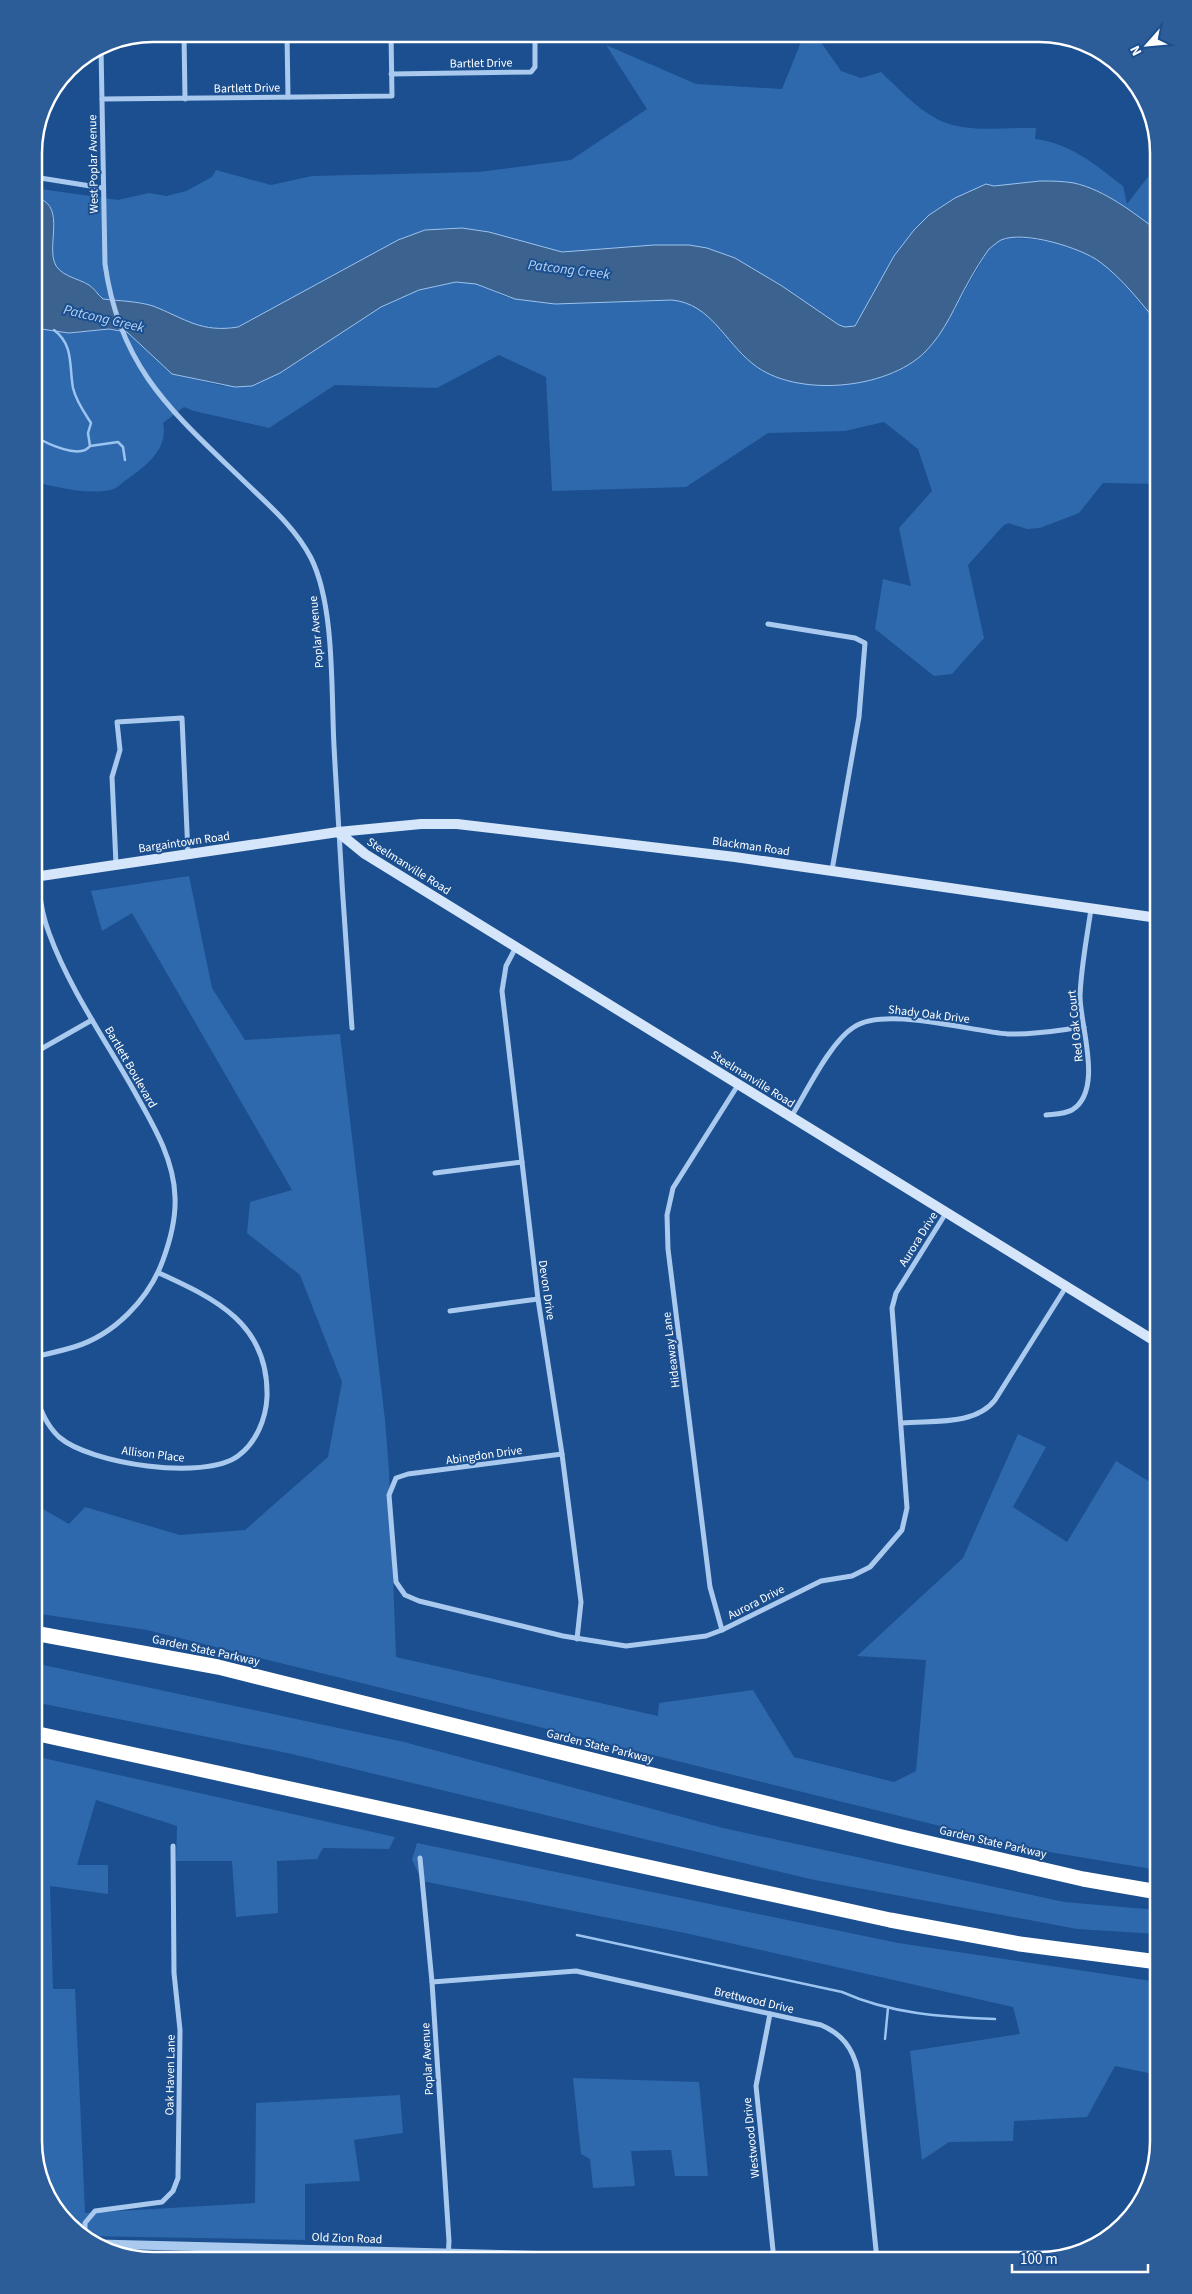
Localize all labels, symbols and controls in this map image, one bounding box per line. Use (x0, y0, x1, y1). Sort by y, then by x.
north arrow (1122, 20, 1172, 70)
text: N (1125, 42, 1147, 59)
street label: Bartlet Drive (450, 54, 513, 73)
street label: Bartlett Drive (214, 79, 280, 98)
street label: West Poplar Avenue (84, 114, 103, 214)
water label: Patcong Creek (527, 255, 611, 285)
water label: Patcong Creek (61, 300, 147, 338)
street label: Poplar Avenue (305, 595, 328, 669)
street label: Bargaintown Road (137, 828, 231, 857)
street label: Blackman Road (711, 833, 791, 860)
street label: Steelmanville Road (363, 834, 454, 899)
street label: Red Oak Court (1063, 989, 1088, 1063)
street label: Shady Oak Drive (887, 1001, 971, 1028)
street label: Bartlett Boulevard (100, 1023, 161, 1111)
street label: Steelmanville Road (707, 1047, 798, 1112)
street label: Aurora Drive (895, 1208, 942, 1270)
street label: Devon Drive (534, 1259, 559, 1321)
street label: Hideaway Lane (658, 1311, 685, 1389)
street label: Allison Place (121, 1442, 185, 1467)
street label: Abingdon Drive (445, 1442, 523, 1469)
street label: Aurora Drive (725, 1581, 788, 1624)
street label: Garden State Parkway (150, 1631, 262, 1670)
street label: Garden State Parkway (545, 1725, 656, 1768)
street label: Garden State Parkway (938, 1822, 1049, 1863)
street label: Brettwood Drive (712, 1983, 796, 2018)
street label: Poplar Avenue (417, 2022, 438, 2096)
street label: Oak Haven Lane (161, 2034, 180, 2116)
street label: Westwood Drive (739, 2097, 764, 2179)
street label: Old Zion Road (311, 2229, 383, 2248)
scale bar (1012, 2242, 1148, 2274)
text: 100 m (1020, 2249, 1058, 2270)

